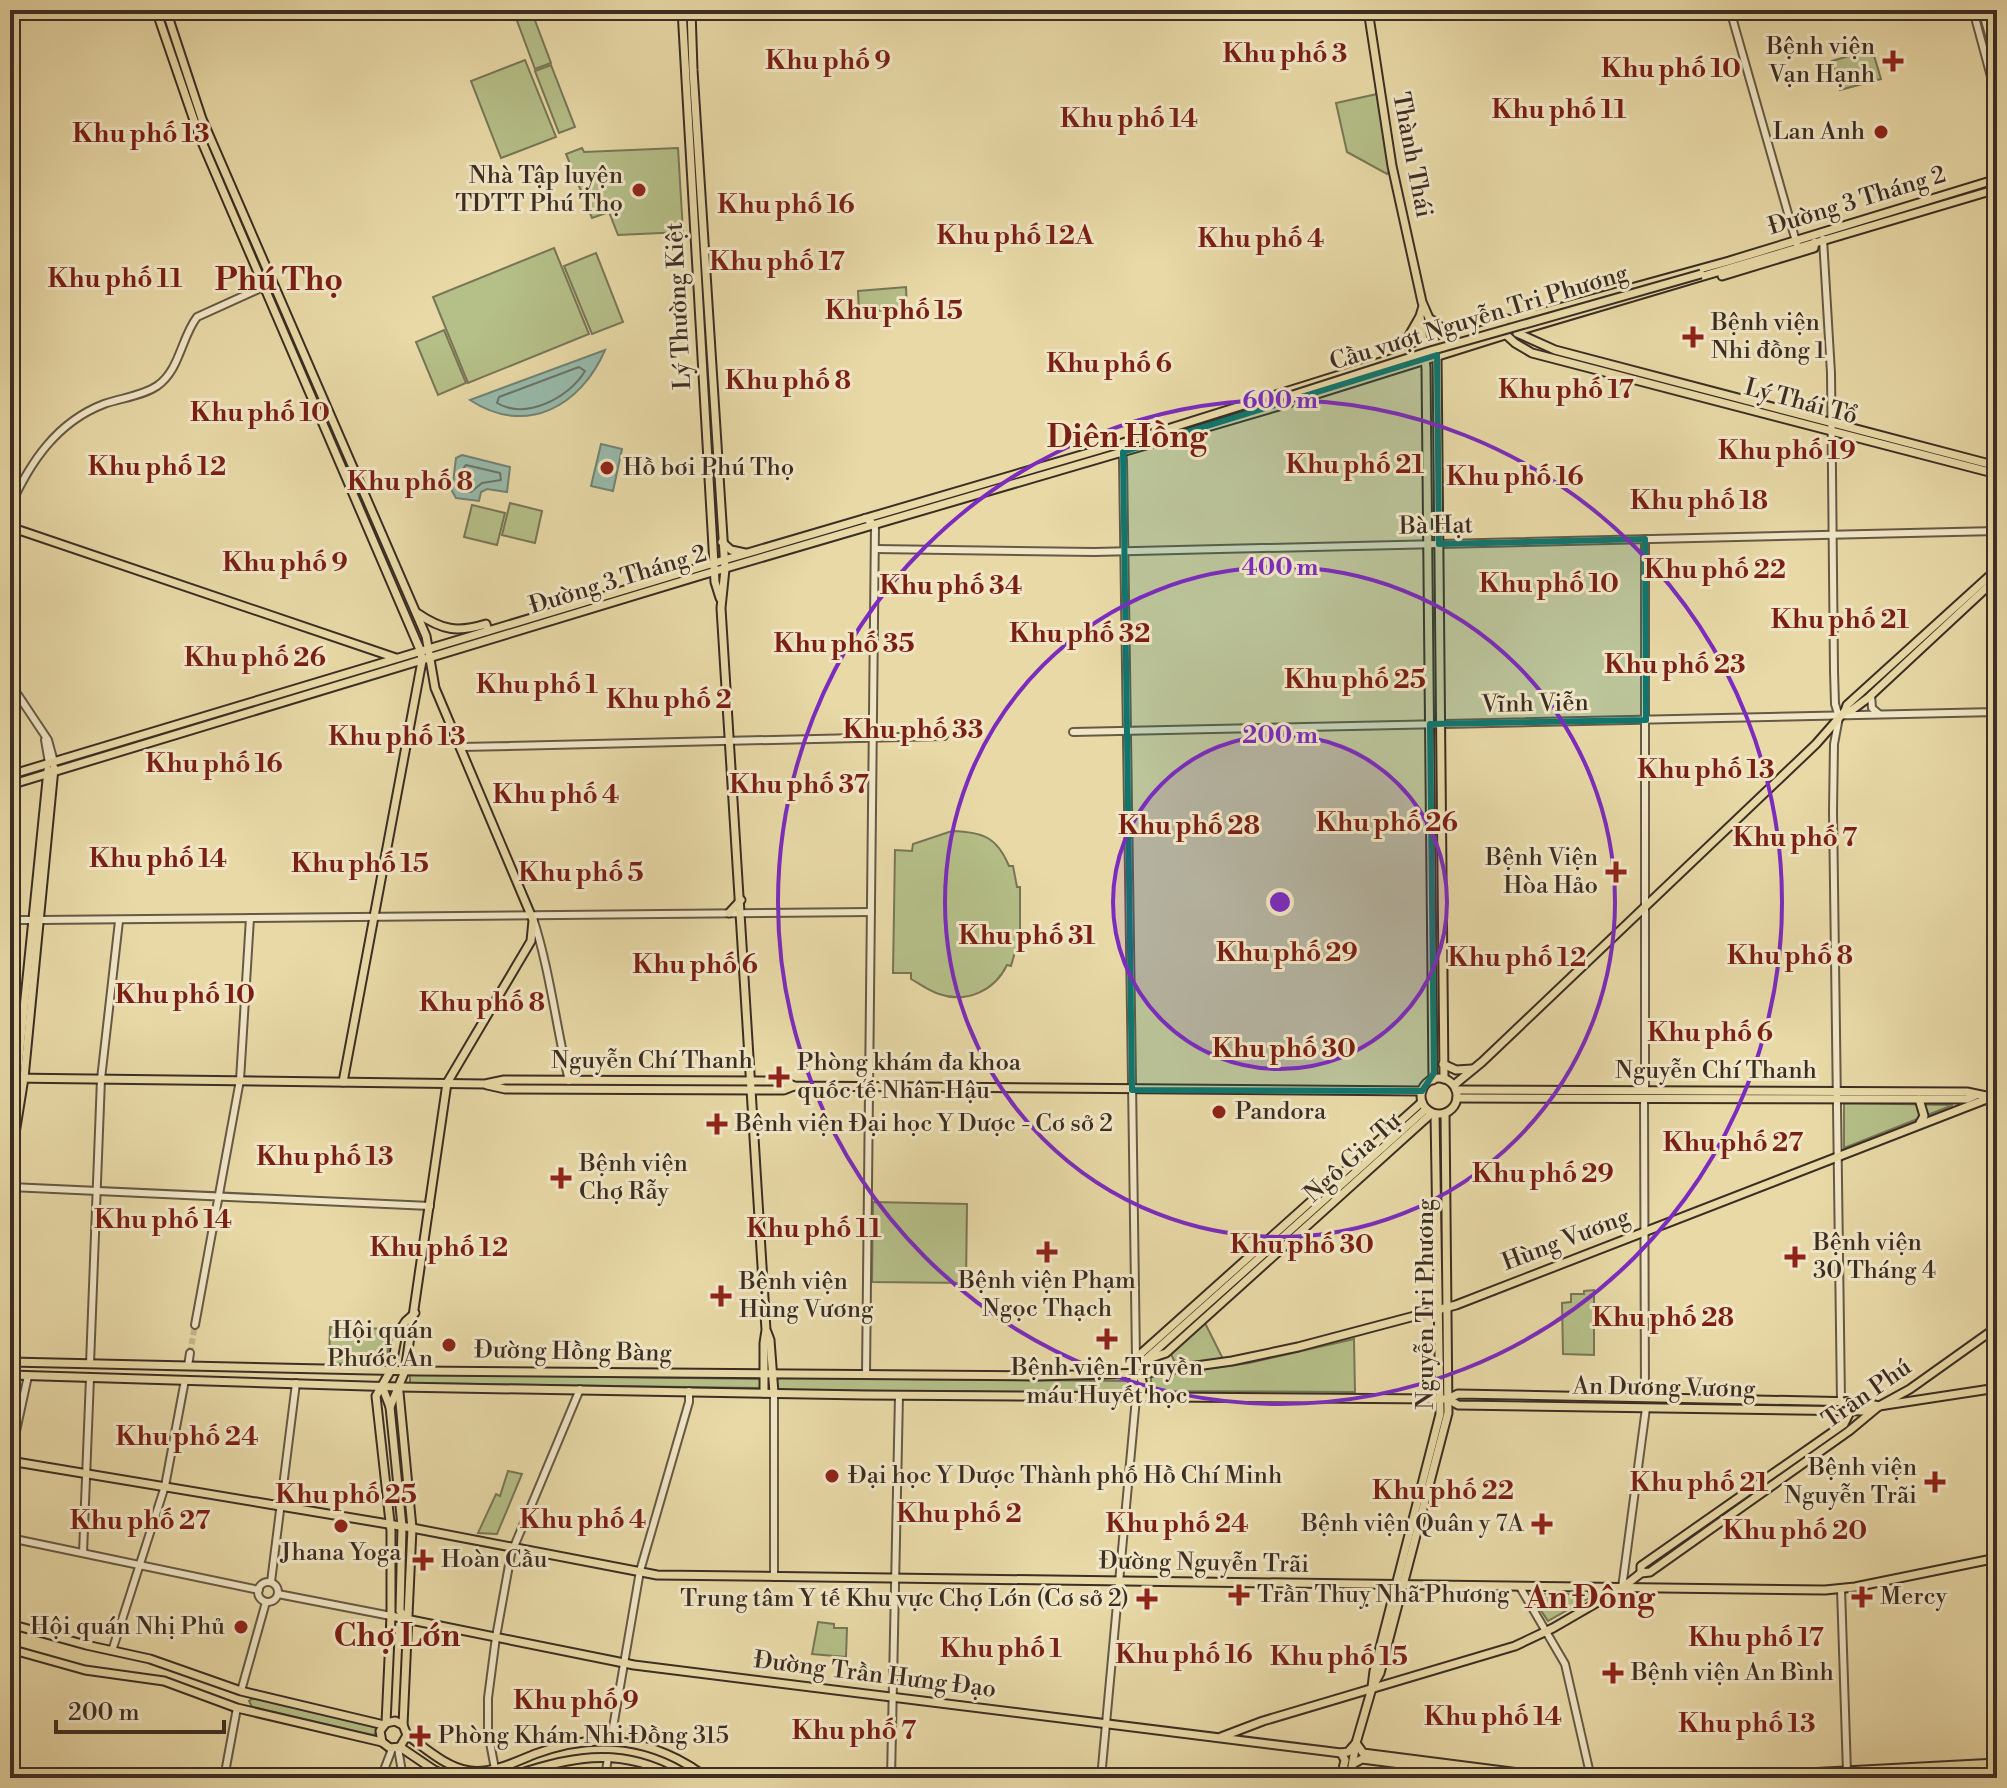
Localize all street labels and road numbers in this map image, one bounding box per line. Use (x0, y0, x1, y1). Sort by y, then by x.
street label: Thành Thái (1385, 90, 1439, 220)
street label: Đường 3 Tháng 2 (1765, 160, 1949, 242)
street label: Lý Thường Kiệt (660, 221, 698, 390)
street label: Cầu vượt Nguyễn Tri Phương (1326, 258, 1632, 378)
street label: Lý Thái Tổ (1741, 373, 1861, 431)
street label: Bà Hạt (1398, 510, 1474, 542)
street label: Đường 3 Tháng 2 (526, 539, 710, 621)
street label: Vĩnh Viễn (1480, 688, 1589, 720)
street label: Nguyễn Chí Thanh (551, 1046, 753, 1076)
street label: Nguyễn Chí Thanh (1615, 1056, 1817, 1086)
street label: Ngô Gia Tự (1298, 1106, 1408, 1209)
street label: Nguyễn Tri Phương (1411, 1198, 1441, 1409)
street label: Hùng Vương (1498, 1202, 1635, 1278)
street label: Đường Hồng Bàng (474, 1335, 673, 1369)
street label: Trần Phú (1817, 1352, 1918, 1436)
street label: An Dương Vương (1571, 1371, 1756, 1405)
street label: Đường Nguyễn Trãi (1099, 1546, 1309, 1580)
street label: Đường Trần Hưng Đạo (752, 1645, 998, 1705)

